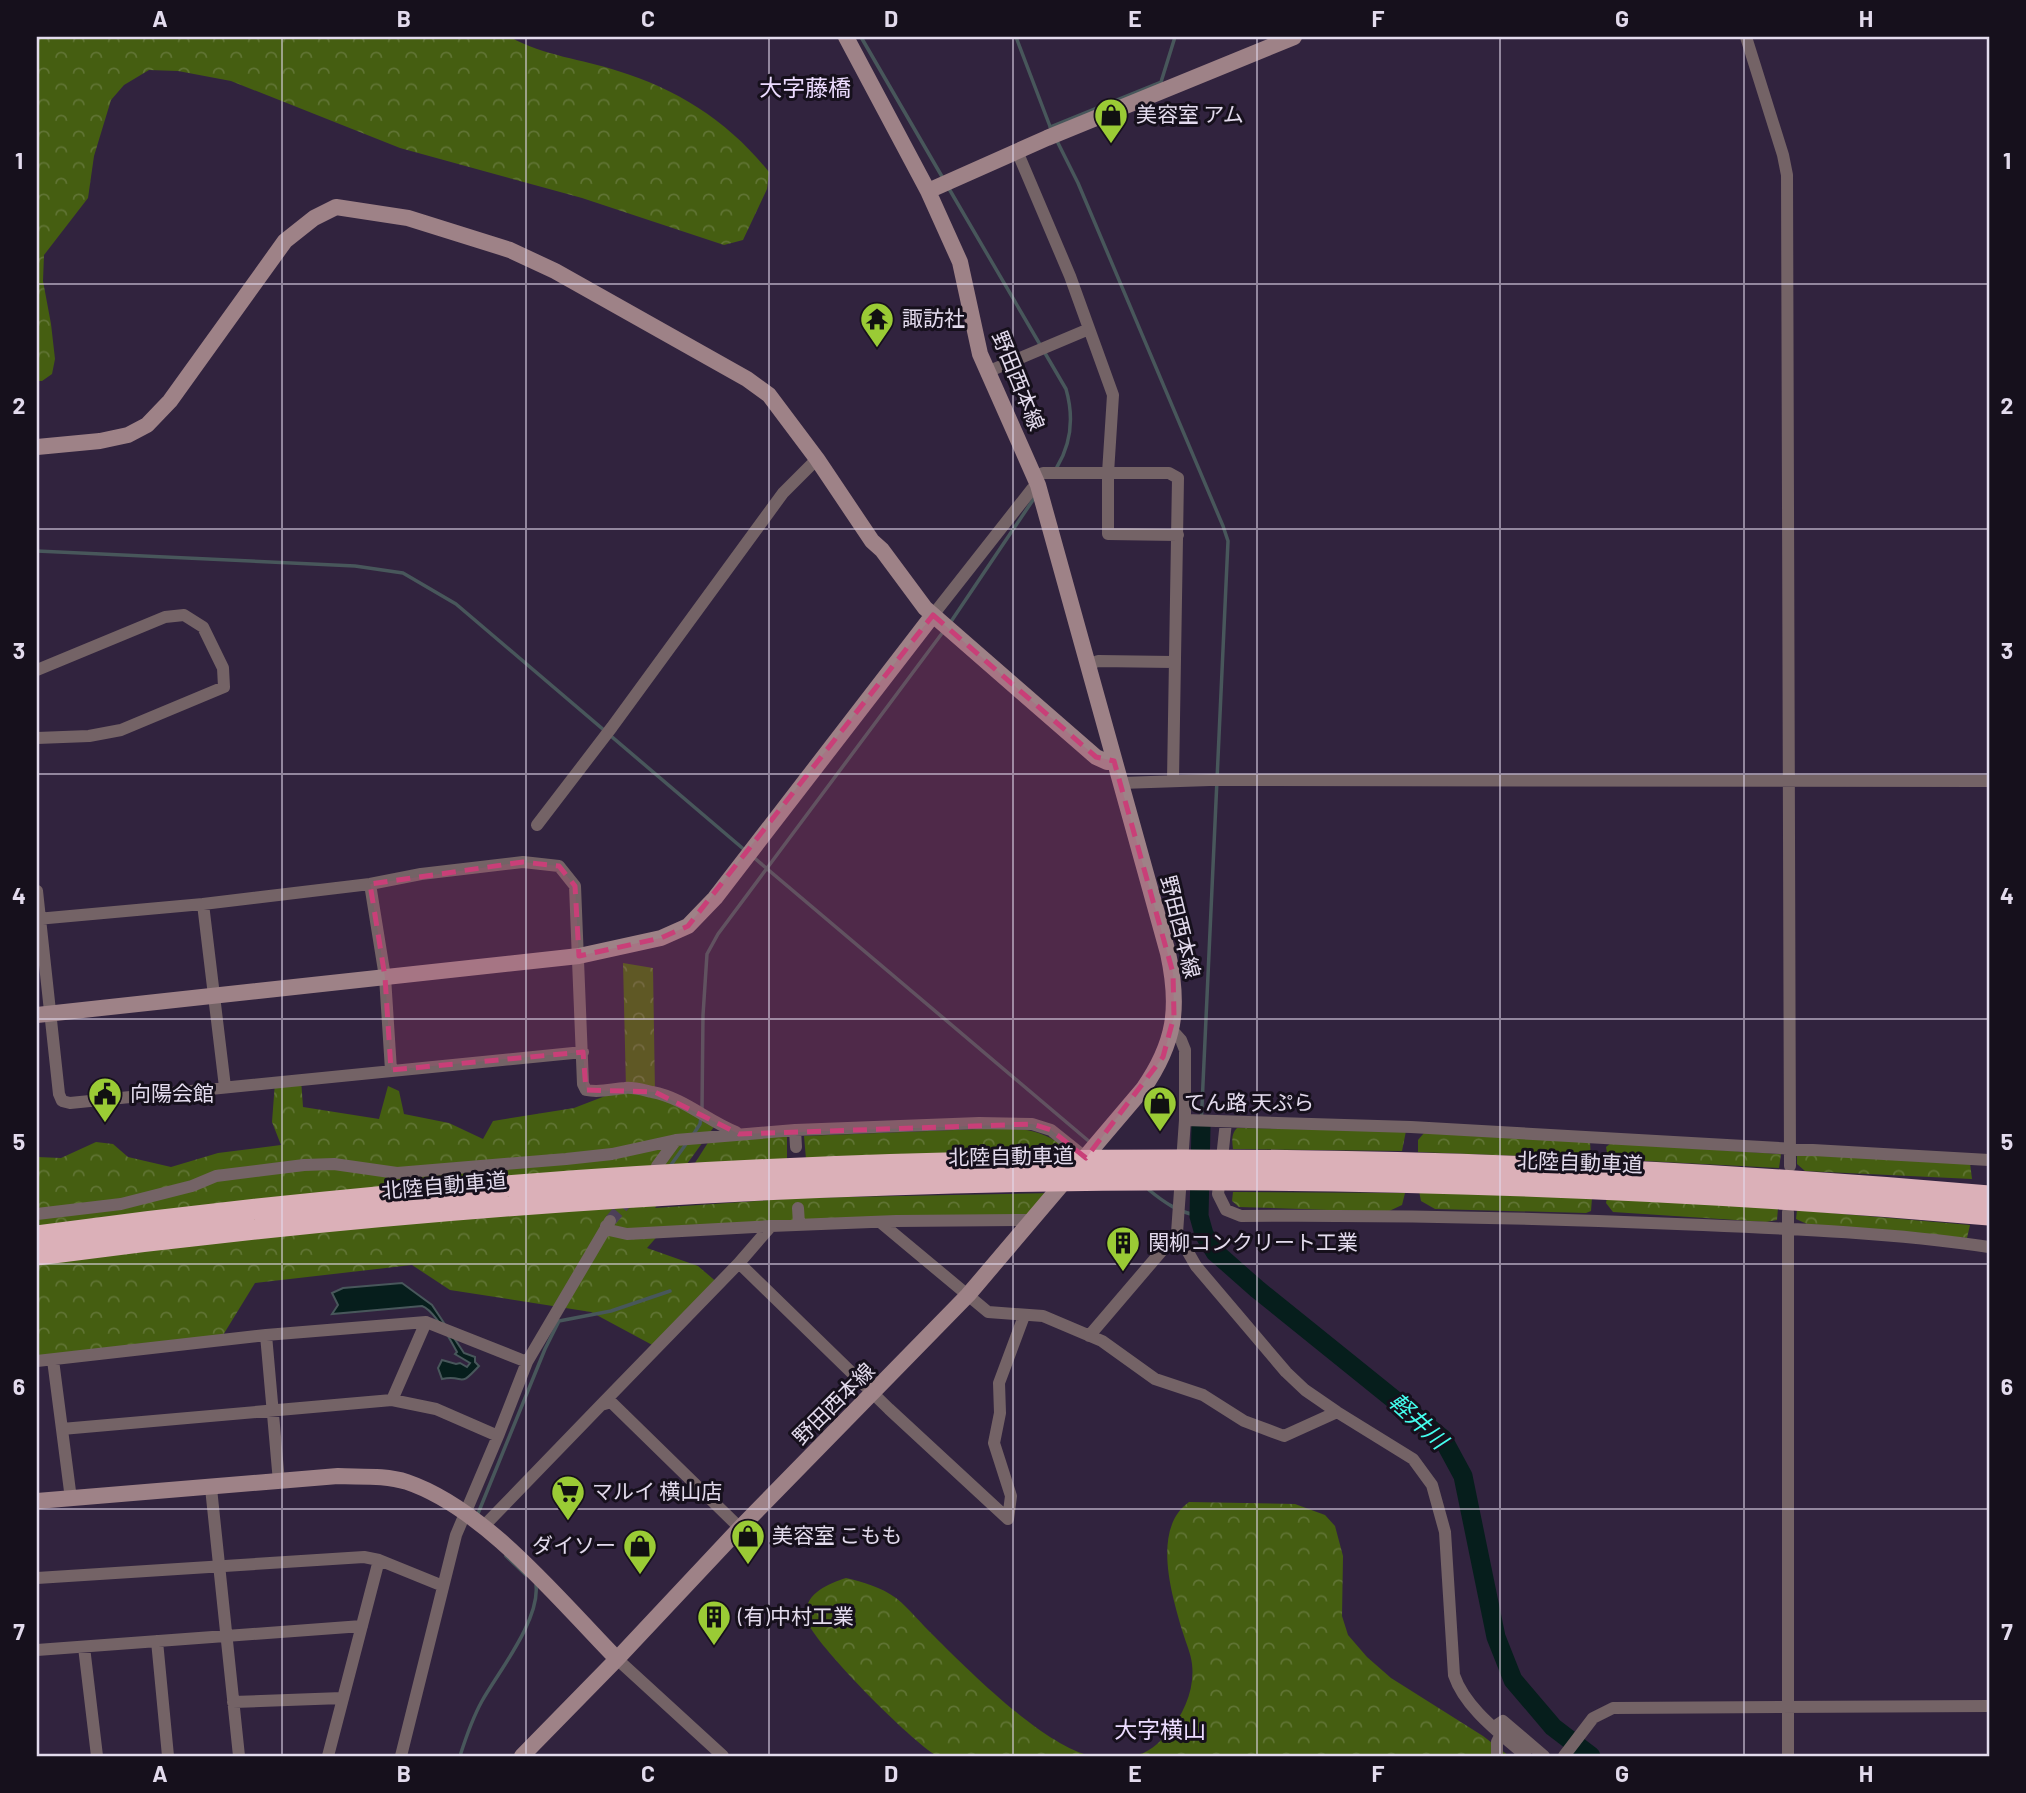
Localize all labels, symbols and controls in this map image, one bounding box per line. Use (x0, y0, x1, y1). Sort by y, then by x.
text: A (152, 4, 168, 32)
text: B (397, 4, 411, 32)
text: C (641, 4, 655, 32)
text: D (884, 4, 898, 32)
text: E (1128, 4, 1142, 32)
text: F (1372, 4, 1385, 32)
text: G (1615, 4, 1629, 32)
text: H (1859, 4, 1873, 32)
district label: 大字藤橋 (759, 73, 851, 101)
shop icon: 美容室 アム (1092, 96, 1130, 145)
place label: 美容室 アム (1136, 101, 1244, 126)
text: 1 (15, 146, 23, 174)
text: 1 (2003, 146, 2011, 174)
temple icon: 諏訪社 (858, 300, 896, 349)
place label: 諏訪社 (902, 305, 965, 330)
street label: 野田西本線 (988, 327, 1051, 434)
text: 2 (13, 391, 25, 419)
text: 2 (2001, 391, 2013, 419)
text: 3 (13, 636, 25, 664)
text: 3 (2001, 636, 2013, 664)
street label: 野田西本線 (1157, 873, 1206, 981)
text: 4 (12, 881, 26, 909)
text: 4 (2000, 881, 2014, 909)
public building icon: 向陽会館 (86, 1075, 124, 1124)
place label: 向陽会館 (130, 1080, 214, 1105)
shop icon: てん路 天ぷら (1141, 1084, 1179, 1133)
place label: てん路 天ぷら (1184, 1089, 1314, 1114)
text: 5 (13, 1127, 25, 1155)
text: 5 (2001, 1127, 2013, 1155)
street label: 北陸自動車道 (948, 1142, 1074, 1169)
street label: 北陸自動車道 (1517, 1147, 1643, 1176)
street label: 北陸自動車道 (380, 1167, 508, 1202)
building icon: 関柳コンクリート工業 (1104, 1224, 1142, 1273)
place label: 関柳コンクリート工業 (1148, 1229, 1358, 1254)
street label: 野田西本線 (787, 1357, 879, 1449)
text: 6 (13, 1372, 25, 1400)
text: 6 (2001, 1372, 2013, 1400)
water label: 軽井川 (1384, 1387, 1456, 1456)
supermarket icon: マルイ 横山店 (549, 1473, 587, 1522)
place label: マルイ 横山店 (592, 1478, 722, 1503)
shop icon: 美容室 こもも (729, 1517, 767, 1566)
place label: 美容室 こもも (772, 1522, 902, 1547)
shop icon: ダイソー (621, 1527, 659, 1576)
place label: ダイソー (532, 1532, 616, 1557)
building icon: (有)中村工業 (695, 1598, 733, 1647)
place label: (有)中村工業 (737, 1603, 854, 1628)
text: 7 (13, 1617, 25, 1645)
text: 7 (2001, 1617, 2013, 1645)
district label: 大字横山 (1114, 1715, 1206, 1743)
text: A (152, 1759, 168, 1787)
text: B (397, 1759, 411, 1787)
text: C (641, 1759, 655, 1787)
text: D (884, 1759, 898, 1787)
text: E (1128, 1759, 1142, 1787)
text: F (1372, 1759, 1385, 1787)
text: G (1615, 1759, 1629, 1787)
text: H (1859, 1759, 1873, 1787)

